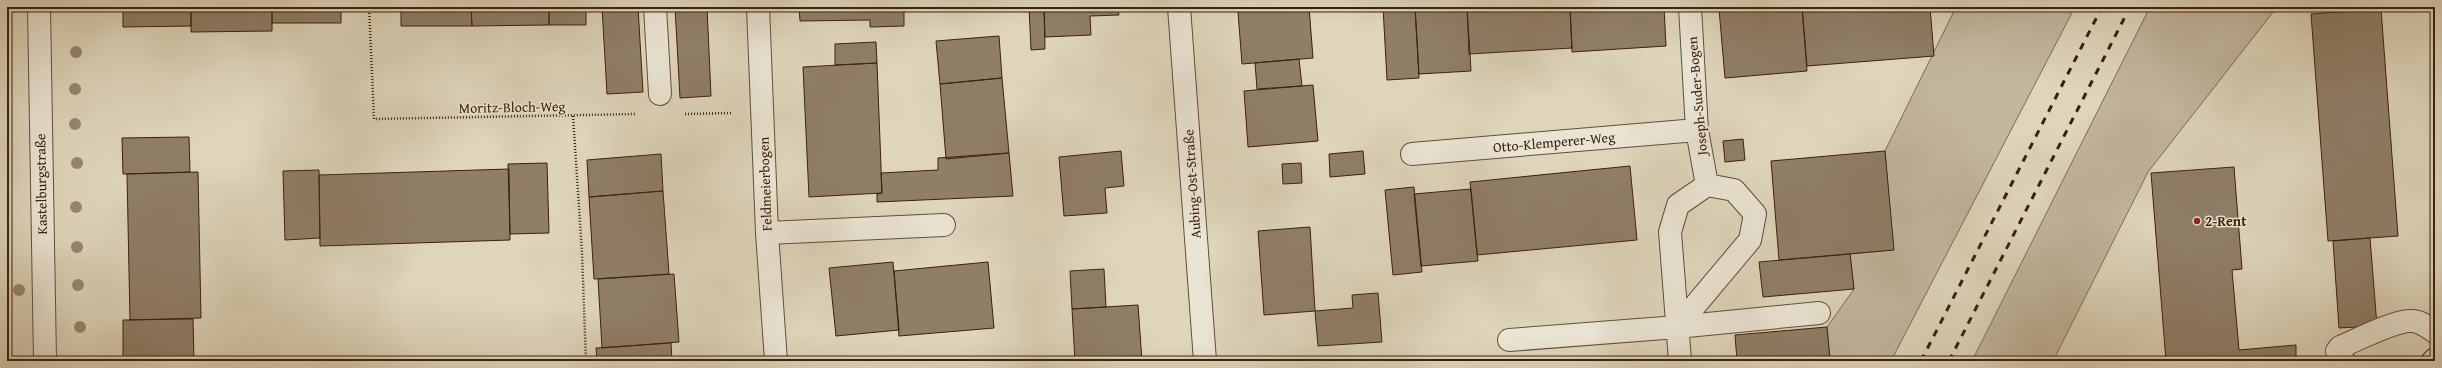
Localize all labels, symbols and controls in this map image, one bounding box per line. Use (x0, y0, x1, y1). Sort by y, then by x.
street label: Joseph-Suder-Bogen (1682, 36, 1712, 158)
street label: Moritz-Bloch-Weg (458, 96, 566, 118)
street label: Otto-Klemperer-Weg (1492, 127, 1616, 157)
street label: Aubing-Ost-Straße (1178, 128, 1206, 239)
street label: Kastelburgstraße (30, 133, 52, 235)
street label: Feldmeierbogen (753, 136, 777, 231)
place label: 2-Rent (2205, 211, 2247, 231)
marker: 2-Rent (2192, 216, 2202, 226)

